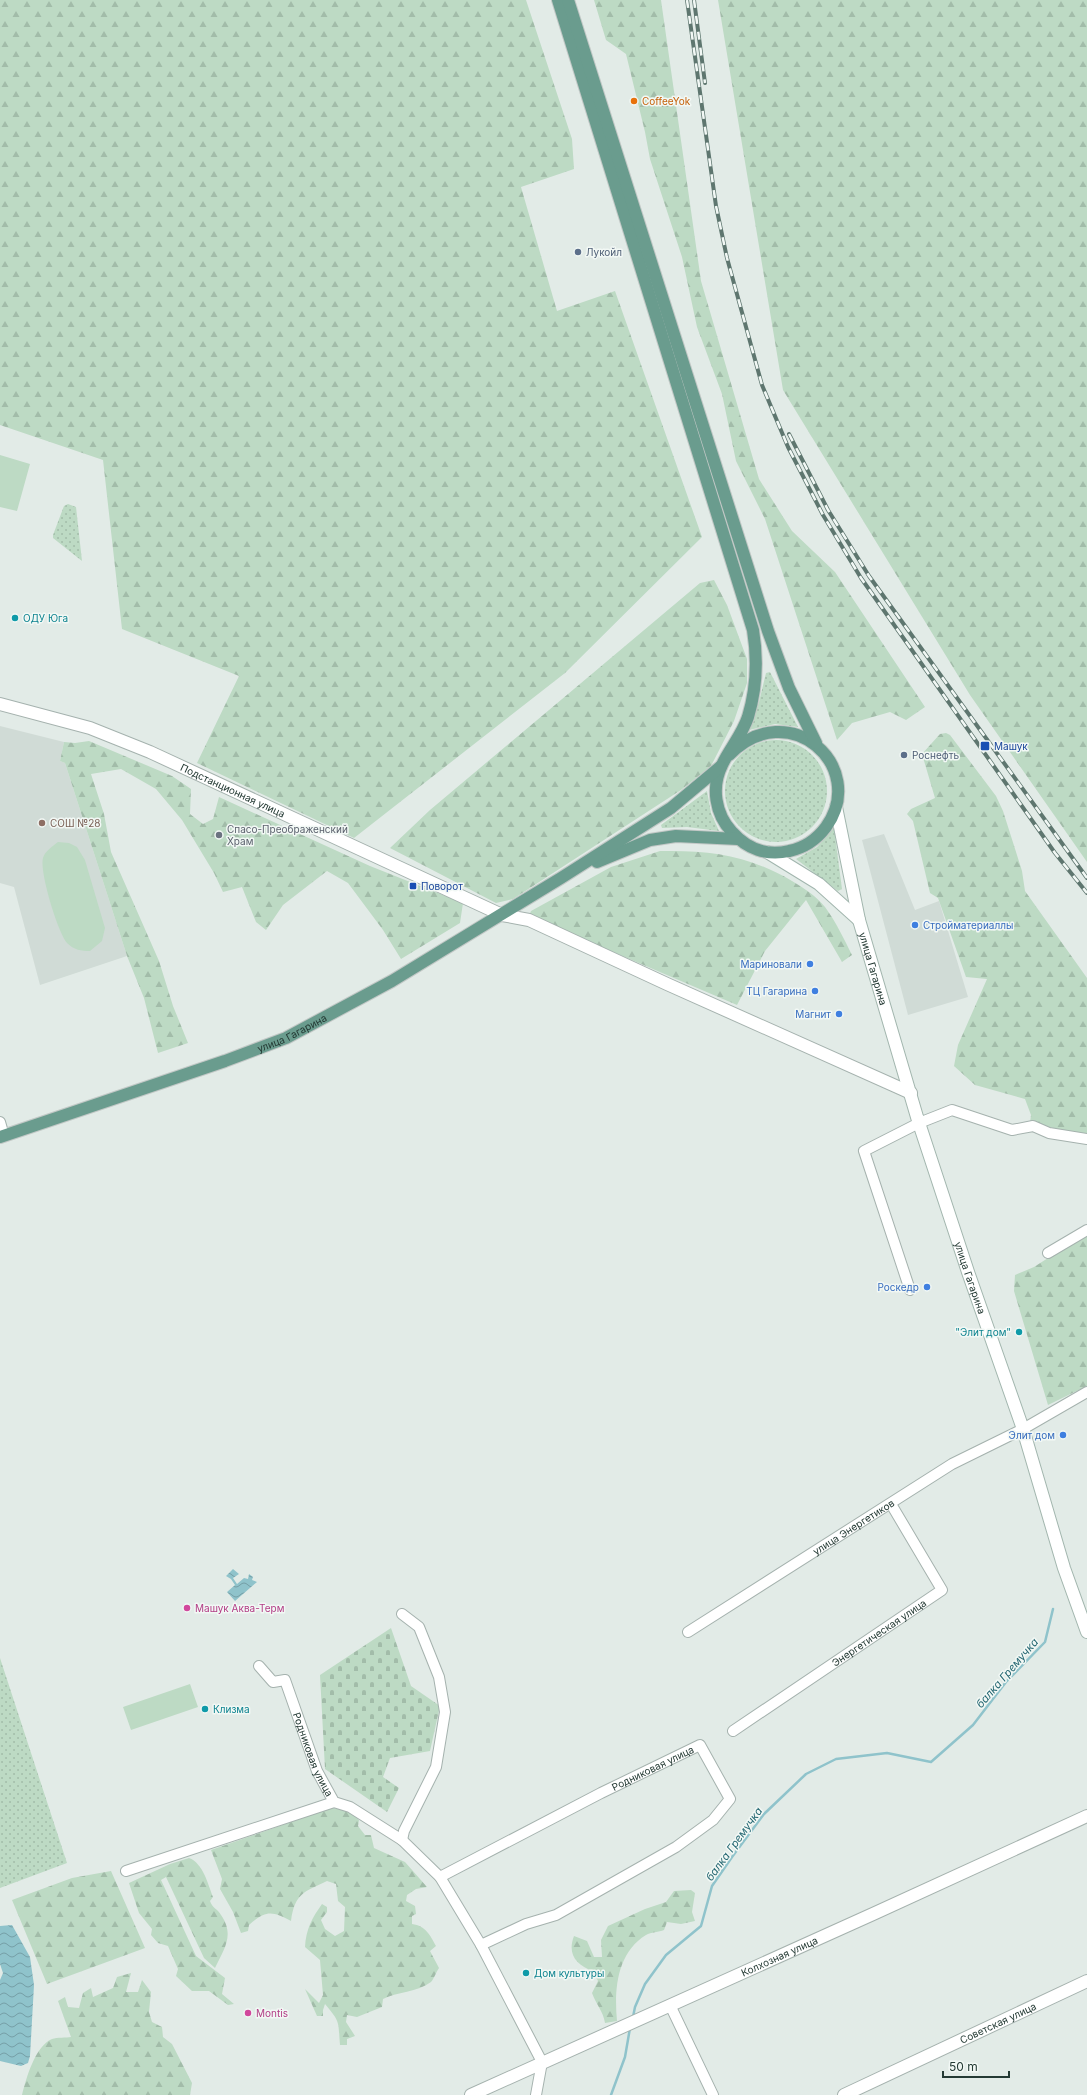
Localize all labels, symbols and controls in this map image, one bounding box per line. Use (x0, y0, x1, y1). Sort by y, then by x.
place label: CoffeeYok (642, 95, 691, 107)
marker: CoffeeYok (629, 96, 639, 106)
place label: Лукойл (586, 246, 622, 258)
marker: Лукойл (573, 247, 583, 257)
place label: ОДУ Юга (23, 612, 68, 624)
marker: ОДУ Юга (10, 613, 20, 623)
marker: Машук (979, 740, 991, 752)
place label: Машук (994, 740, 1028, 752)
place label: Роснефть (912, 749, 959, 761)
marker: Роснефть (899, 750, 909, 760)
street label: Подстанционная улица (179, 761, 287, 820)
place label: СОШ №28 (50, 817, 101, 829)
marker: СОШ №28 (37, 818, 47, 828)
place label: Спасо-Преображенский Храм (227, 823, 348, 847)
marker: Спасо-Преображенский Храм (214, 830, 224, 840)
place label: Поворот (421, 880, 463, 892)
marker: Поворот (408, 881, 418, 891)
place label: Стройматериаллы (923, 919, 1013, 931)
marker: Стройматериаллы (910, 920, 920, 930)
street label: улица Гагарина (857, 931, 890, 1007)
place label: Мариновали (740, 958, 802, 970)
marker: Мариновали (805, 959, 815, 969)
place label: ТЦ Гагарина (746, 985, 807, 997)
marker: ТЦ Гагарина (810, 986, 820, 996)
place label: Магнит (795, 1008, 831, 1020)
marker: Магнит (834, 1009, 844, 1019)
street label: улица Гагарина (255, 1011, 329, 1054)
street label: улица Гагарина (952, 1240, 988, 1315)
place label: Роскедр (878, 1281, 919, 1293)
marker: Роскедр (922, 1282, 932, 1292)
place label: "Элит дом" (955, 1326, 1011, 1338)
marker: "Элит дом" (1014, 1327, 1024, 1337)
place label: Элит дом (1009, 1429, 1055, 1441)
marker: Элит дом (1058, 1430, 1068, 1440)
street label: улица Энергетиков (810, 1496, 897, 1557)
street label: Энергетическая улица (829, 1596, 928, 1669)
place label: Машук Аква-Терм (195, 1602, 284, 1614)
marker: Машук Аква-Терм (182, 1603, 192, 1613)
water label: балка Гремучка (973, 1635, 1041, 1711)
place label: Клизма (213, 1703, 250, 1715)
marker: Клизма (200, 1704, 210, 1714)
street label: Родниковая улица (291, 1711, 336, 1798)
street label: Родниковая улица (610, 1743, 696, 1793)
water label: балка Гремучка (703, 1804, 766, 1884)
street label: Колхозная улица (739, 1934, 819, 1979)
place label: Дом культуры (534, 1967, 604, 1979)
marker: Дом культуры (521, 1968, 531, 1978)
street label: Советская улица (958, 2000, 1038, 2046)
place label: Montis (256, 2007, 288, 2019)
marker: Montis (243, 2008, 253, 2018)
scale bar (943, 2053, 1009, 2079)
text: 50 m (949, 2059, 978, 2074)

